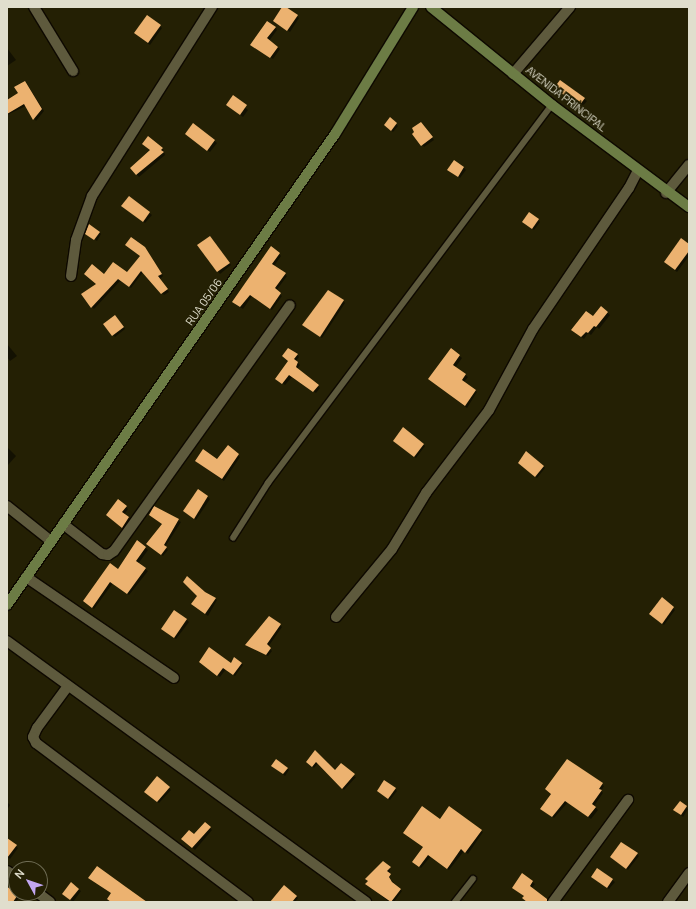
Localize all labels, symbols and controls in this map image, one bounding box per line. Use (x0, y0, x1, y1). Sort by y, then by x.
street label: AVENIDA PRINCIPAL (523, 64, 609, 134)
street label: RUA 05/06 (183, 276, 225, 328)
north arrow (8, 861, 48, 901)
text: N (11, 866, 27, 881)

